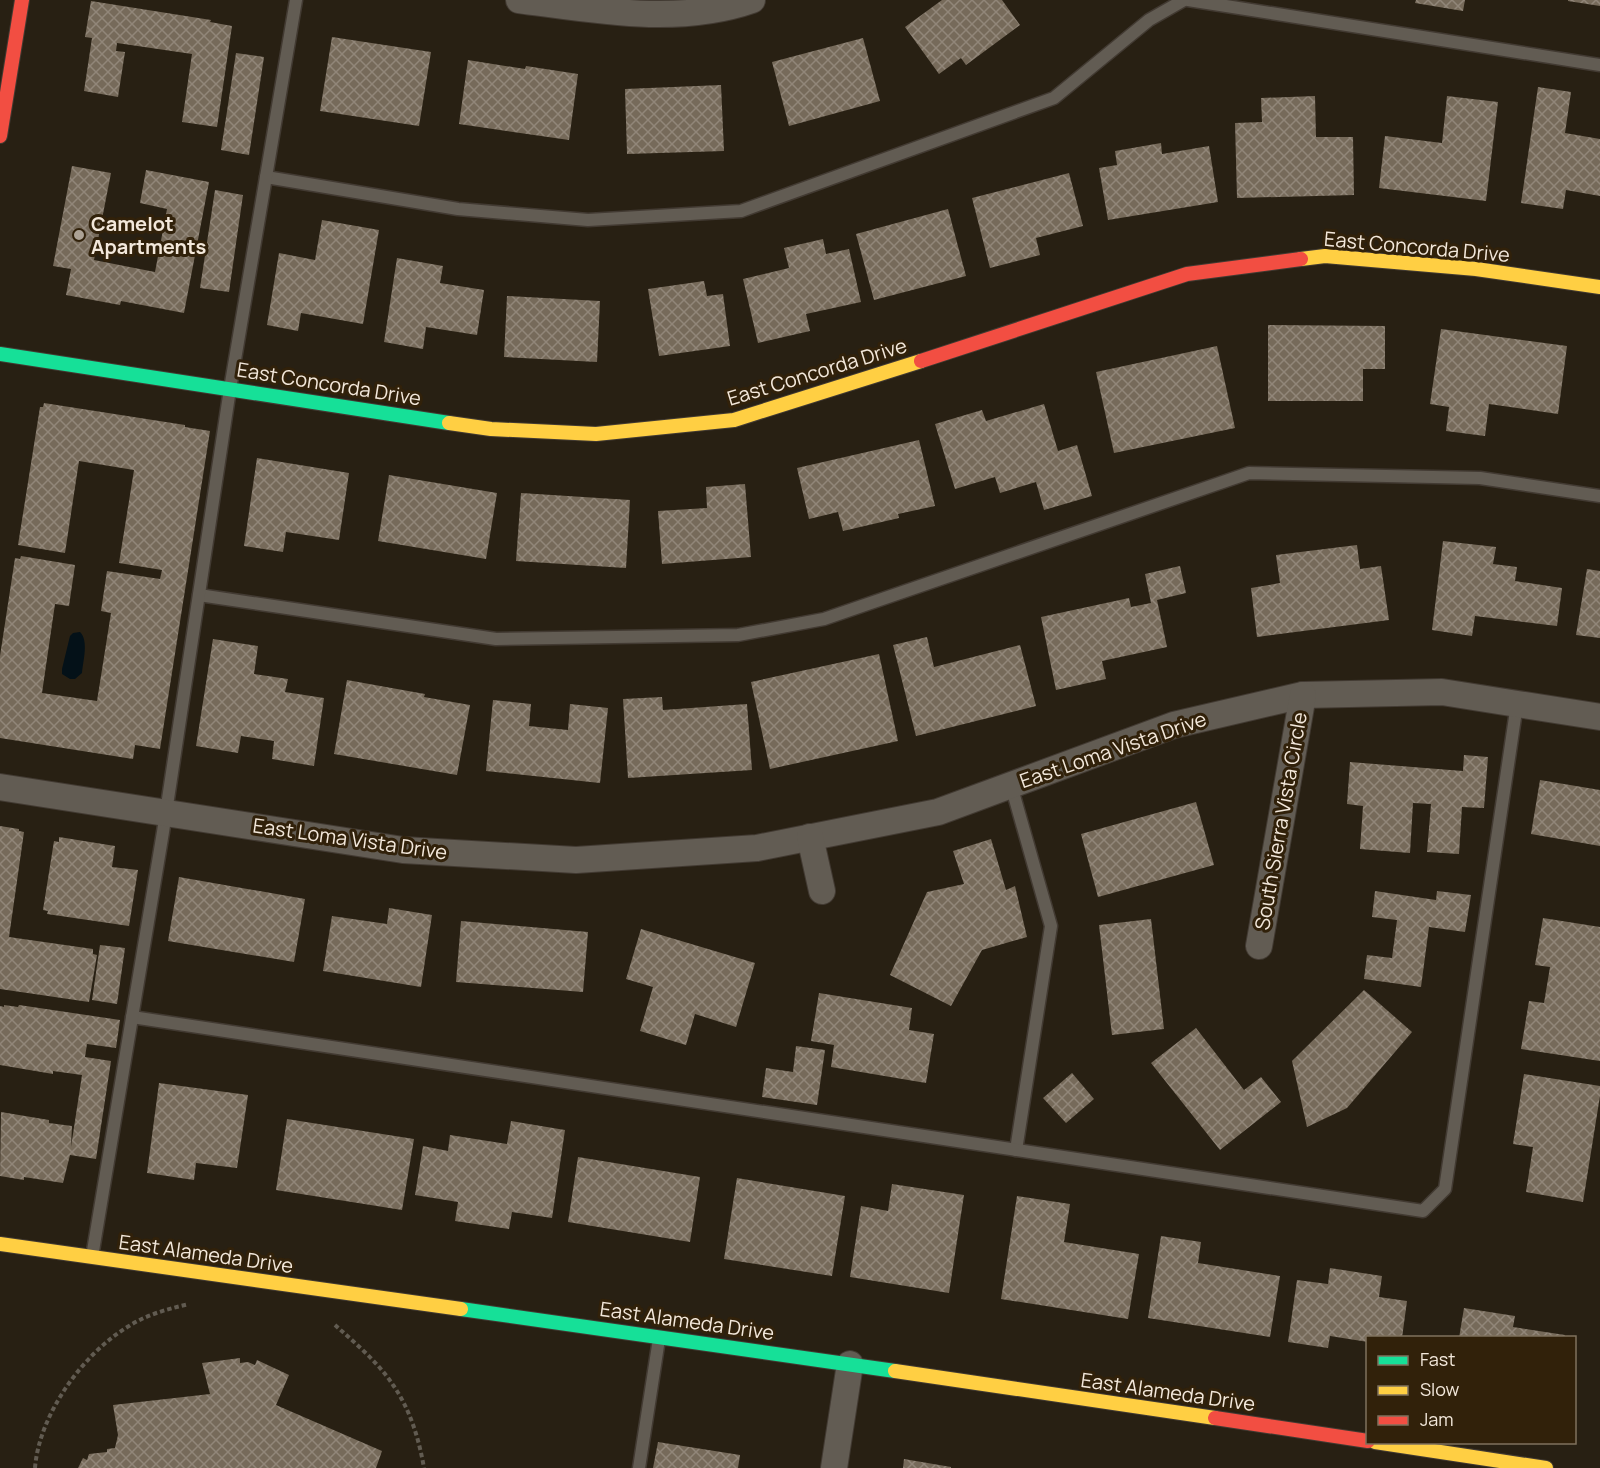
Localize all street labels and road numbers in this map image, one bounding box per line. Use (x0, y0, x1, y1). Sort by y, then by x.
street label: East Concorda Drive (1323, 225, 1511, 268)
street label: East Concorda Drive (724, 331, 910, 412)
street label: East Concorda Drive (235, 356, 423, 411)
street label: East Loma Vista Drive (1016, 705, 1210, 794)
street label: South Sierra Vista Circle (1248, 710, 1313, 932)
street label: East Loma Vista Drive (251, 812, 449, 866)
street label: East Alameda Drive (117, 1228, 295, 1279)
street label: East Alameda Drive (598, 1295, 776, 1346)
street label: East Alameda Drive (1079, 1366, 1257, 1417)

